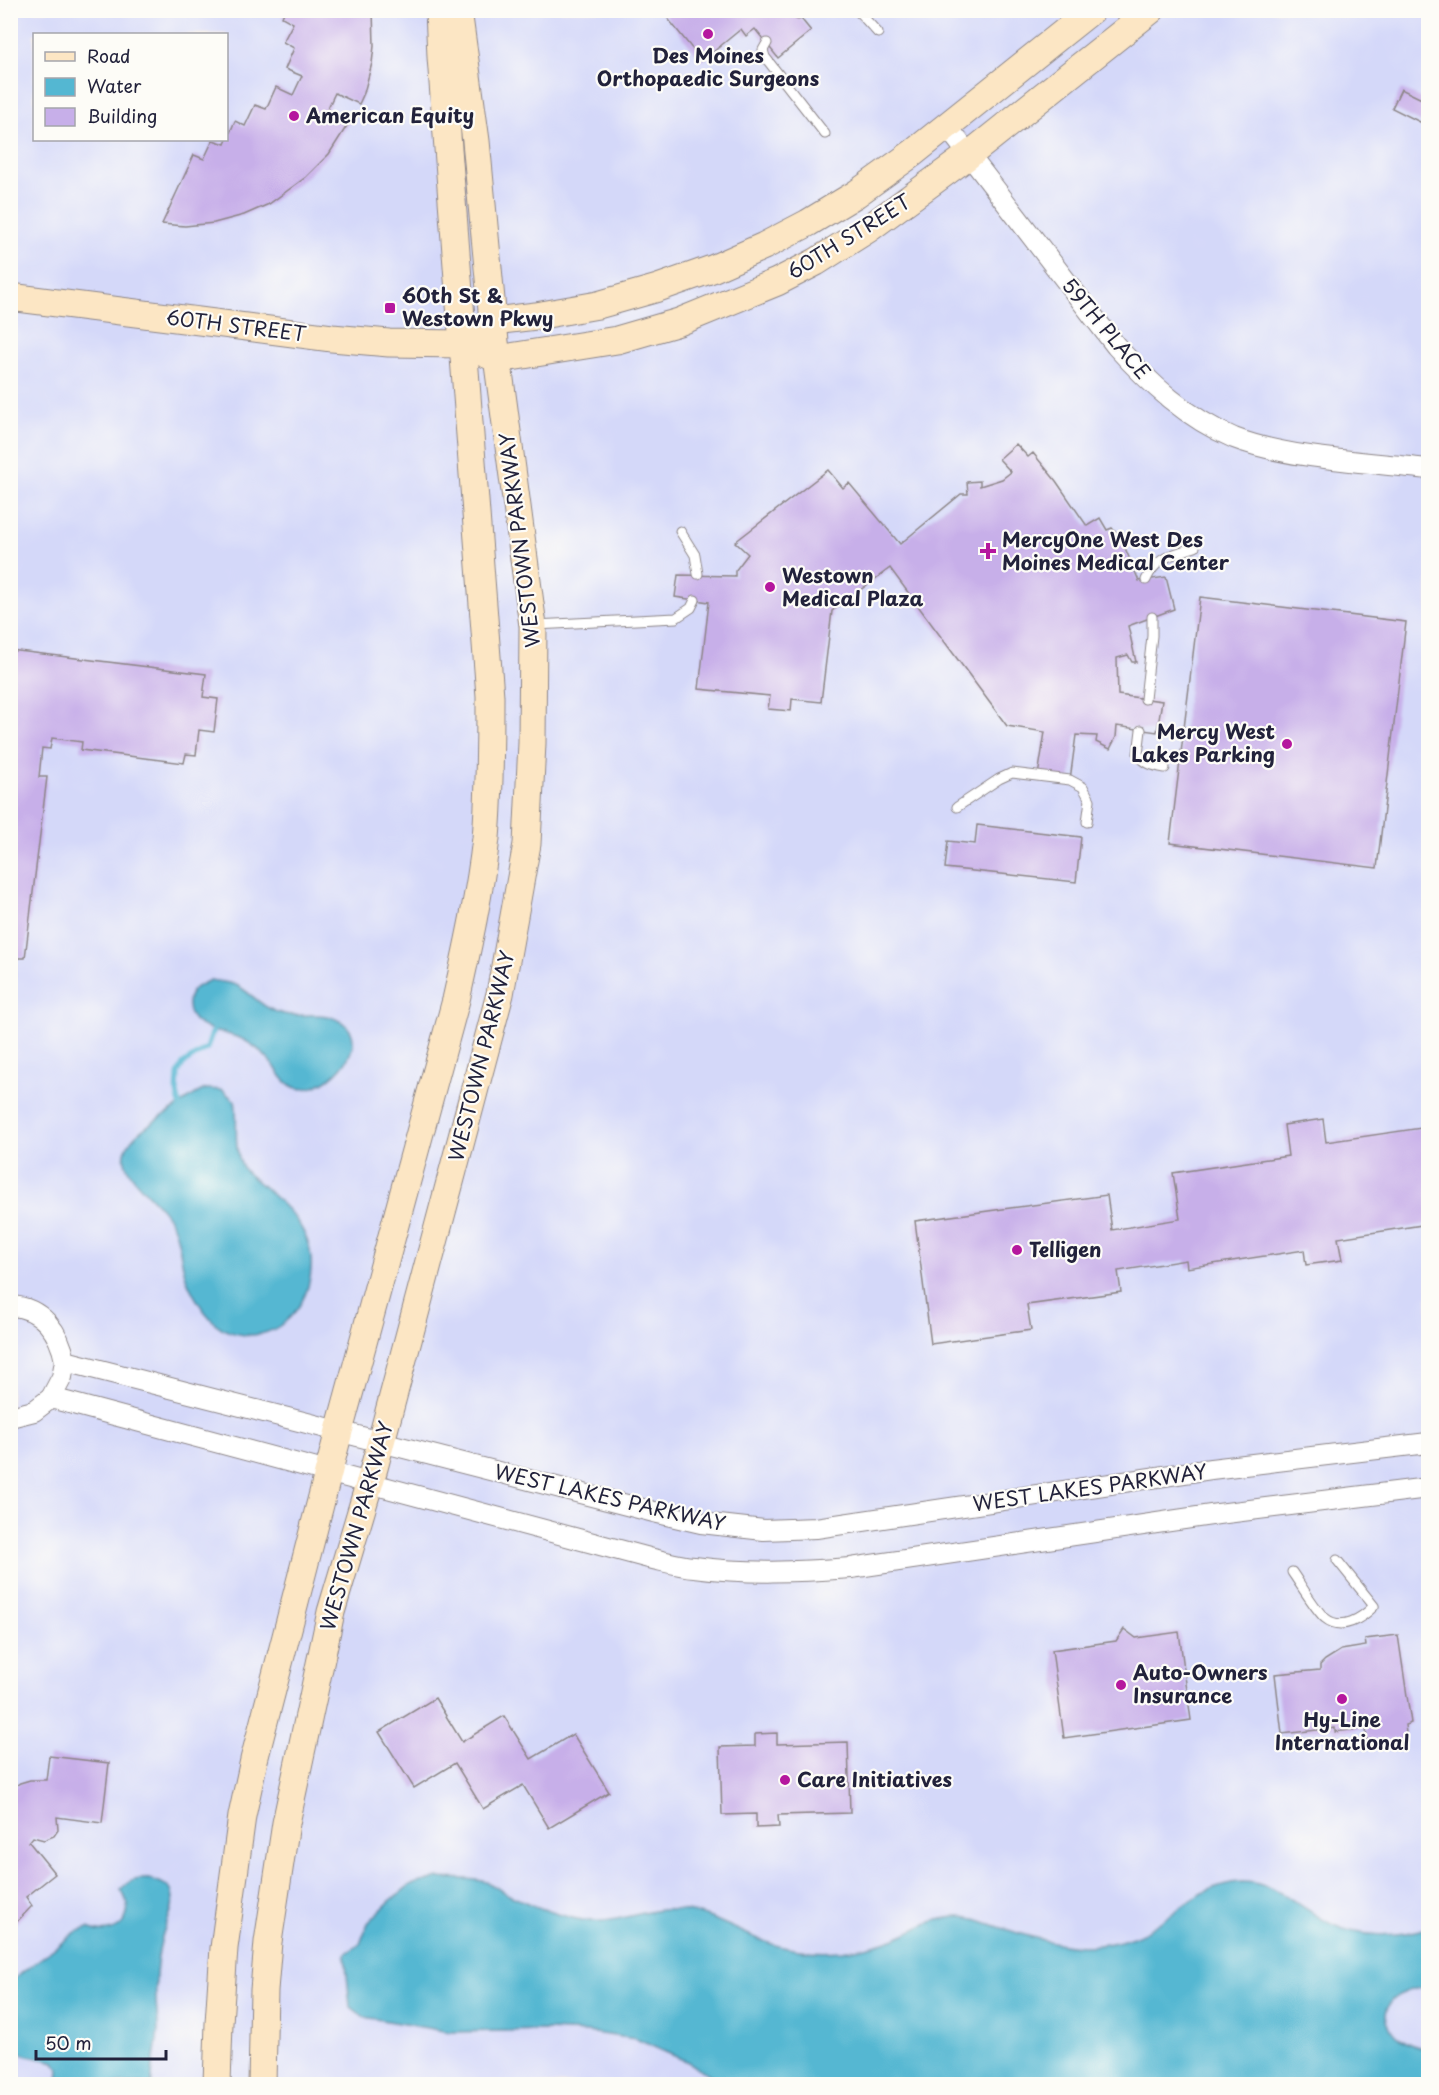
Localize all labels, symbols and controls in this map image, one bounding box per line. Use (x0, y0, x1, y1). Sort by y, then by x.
marker: Des Moines Orthopaedic Surgeons (701, 27, 715, 41)
legend (33, 33, 228, 141)
place label: Des Moines Orthopaedic Surgeons (597, 40, 820, 93)
text: Road (87, 42, 131, 69)
text: Water (87, 72, 142, 99)
place label: American Equity (305, 100, 474, 130)
text: Building (87, 102, 157, 129)
marker: American Equity (287, 109, 301, 123)
street label: 60TH STREET (781, 186, 917, 286)
street label: 59TH PLACE (1055, 271, 1158, 386)
place label: 60th St & Westown Pkwy (402, 280, 553, 333)
marker: 60th St & Westown Pkwy (383, 301, 397, 315)
street label: 60TH STREET (164, 302, 308, 349)
street label: WESTOWN PARKWAY (491, 431, 547, 649)
place label: MercyOne West Des Moines Medical Center (1002, 524, 1230, 577)
marker: MercyOne West Des Moines Medical Center (979, 542, 997, 560)
place label: Westown Medical Plaza (782, 560, 923, 613)
marker: Westown Medical Plaza (763, 580, 777, 594)
place label: Mercy West Lakes Parking (1131, 716, 1275, 769)
marker: Mercy West Lakes Parking (1280, 737, 1294, 751)
street label: WESTOWN PARKWAY (440, 947, 522, 1164)
place label: Telligen (1029, 1234, 1101, 1264)
marker: Telligen (1010, 1243, 1024, 1257)
street label: WESTOWN PARKWAY (312, 1417, 400, 1634)
street label: WEST LAKES PARKWAY (492, 1456, 729, 1538)
street label: WEST LAKES PARKWAY (971, 1456, 1209, 1518)
place label: Auto-Owners Insurance (1133, 1657, 1268, 1710)
marker: Auto-Owners Insurance (1114, 1678, 1128, 1692)
marker: Hy-Line International (1335, 1692, 1349, 1706)
place label: Hy-Line International (1275, 1704, 1409, 1757)
place label: Care Initiatives (797, 1764, 953, 1794)
marker: Care Initiatives (778, 1773, 792, 1787)
scale bar (36, 2023, 166, 2061)
text: 50 m (45, 2029, 92, 2056)

